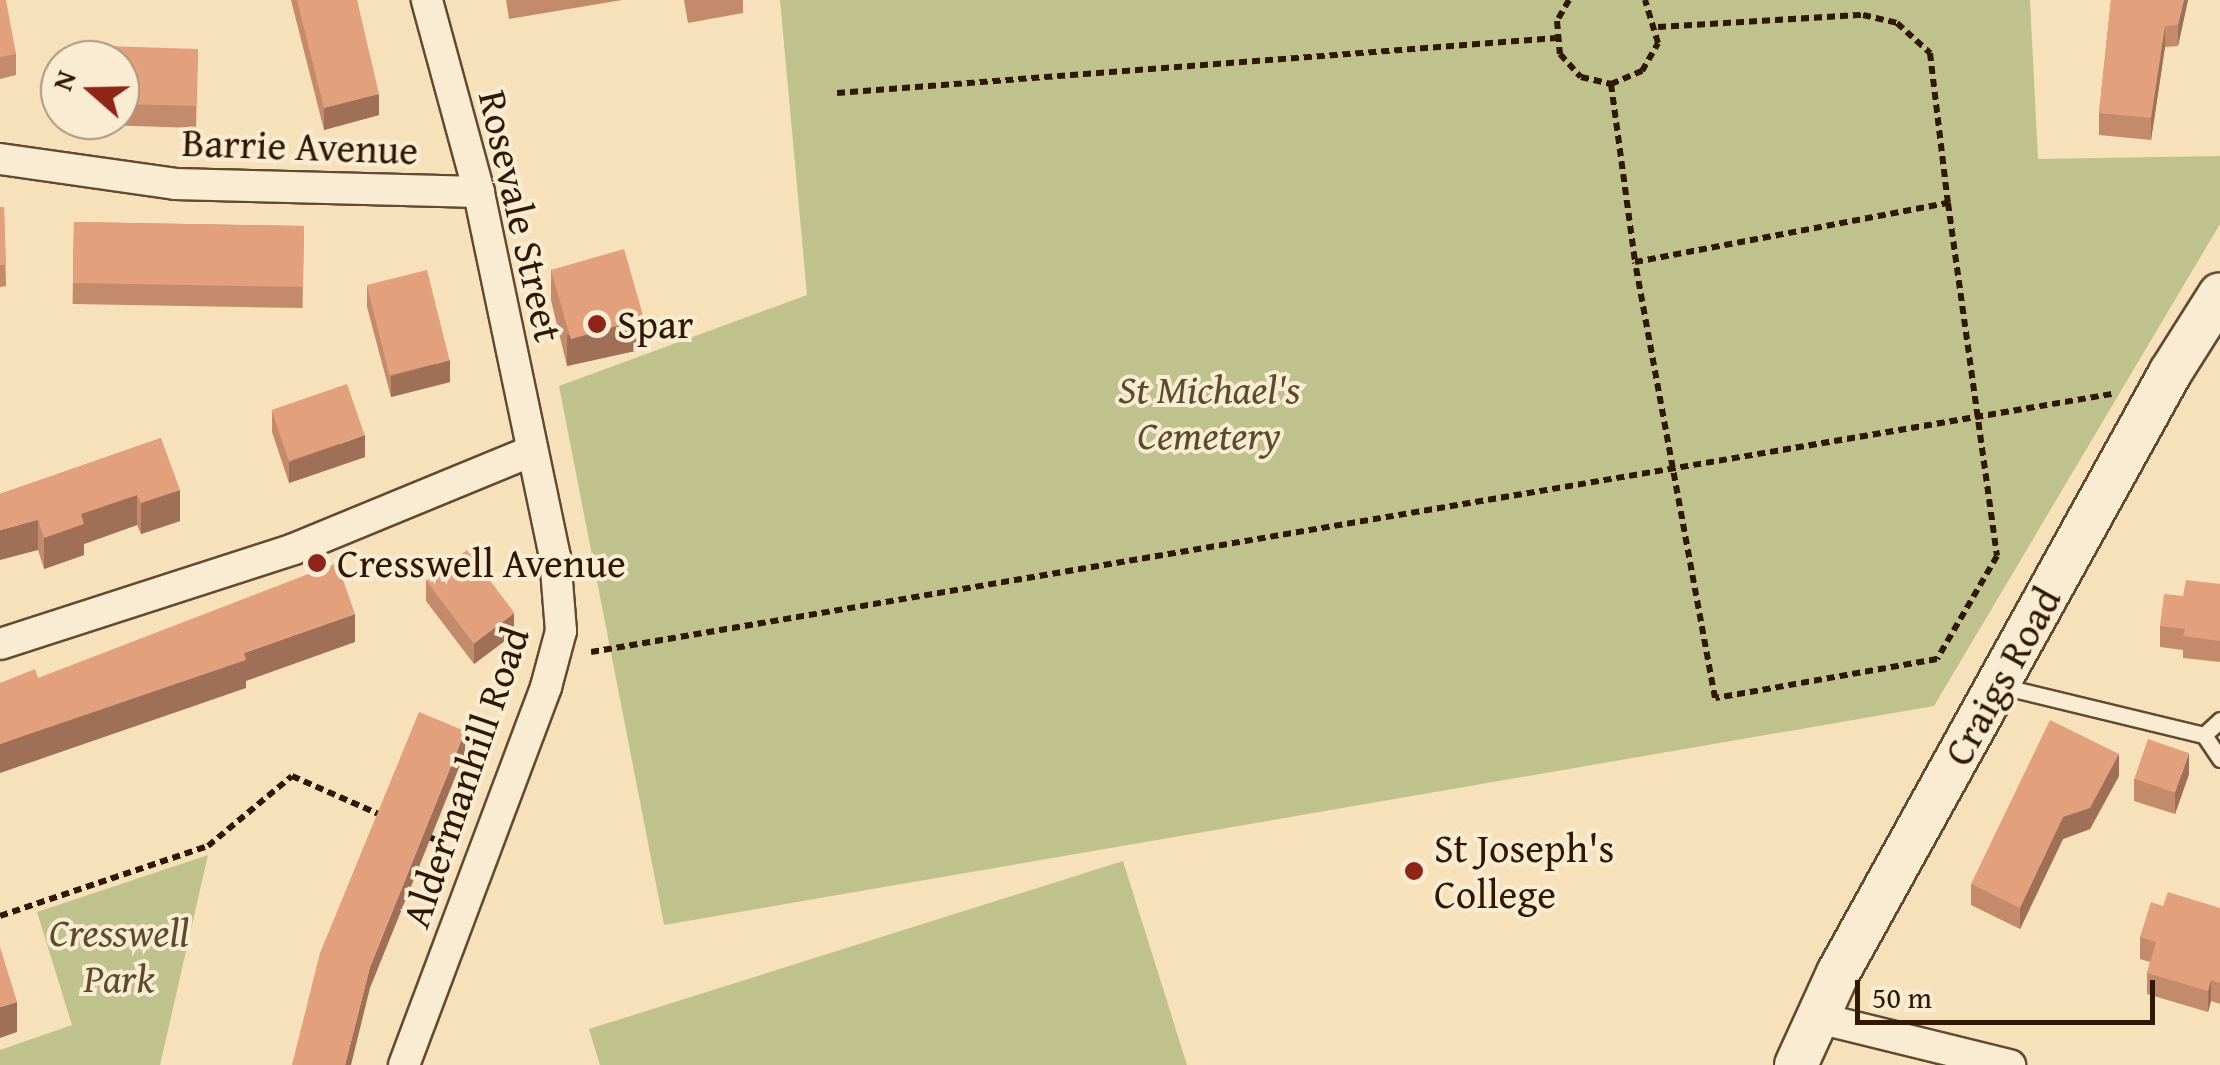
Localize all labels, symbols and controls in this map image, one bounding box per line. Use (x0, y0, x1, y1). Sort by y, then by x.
north arrow (40, 40, 140, 140)
text: N (41, 64, 86, 96)
street label: Rosevale Street (469, 86, 573, 346)
street label: Barrie Avenue (181, 118, 419, 174)
place label: Spar (617, 300, 694, 348)
marker: Spar (586, 313, 608, 335)
park label: St Michael's Cemetery (1118, 365, 1300, 459)
place label: Cresswell Avenue (337, 539, 626, 587)
marker: Cresswell Avenue (306, 552, 328, 574)
street label: Craigs Road (1933, 579, 2071, 773)
street label: Aldermanhill Road (391, 620, 539, 934)
place label: St Joseph's College (1434, 824, 1614, 918)
marker: St Joseph's College (1403, 860, 1425, 882)
park label: Cresswell Park (49, 908, 189, 1002)
scale bar (1860, 960, 2160, 1022)
text: 50 m (1872, 975, 1932, 1019)

